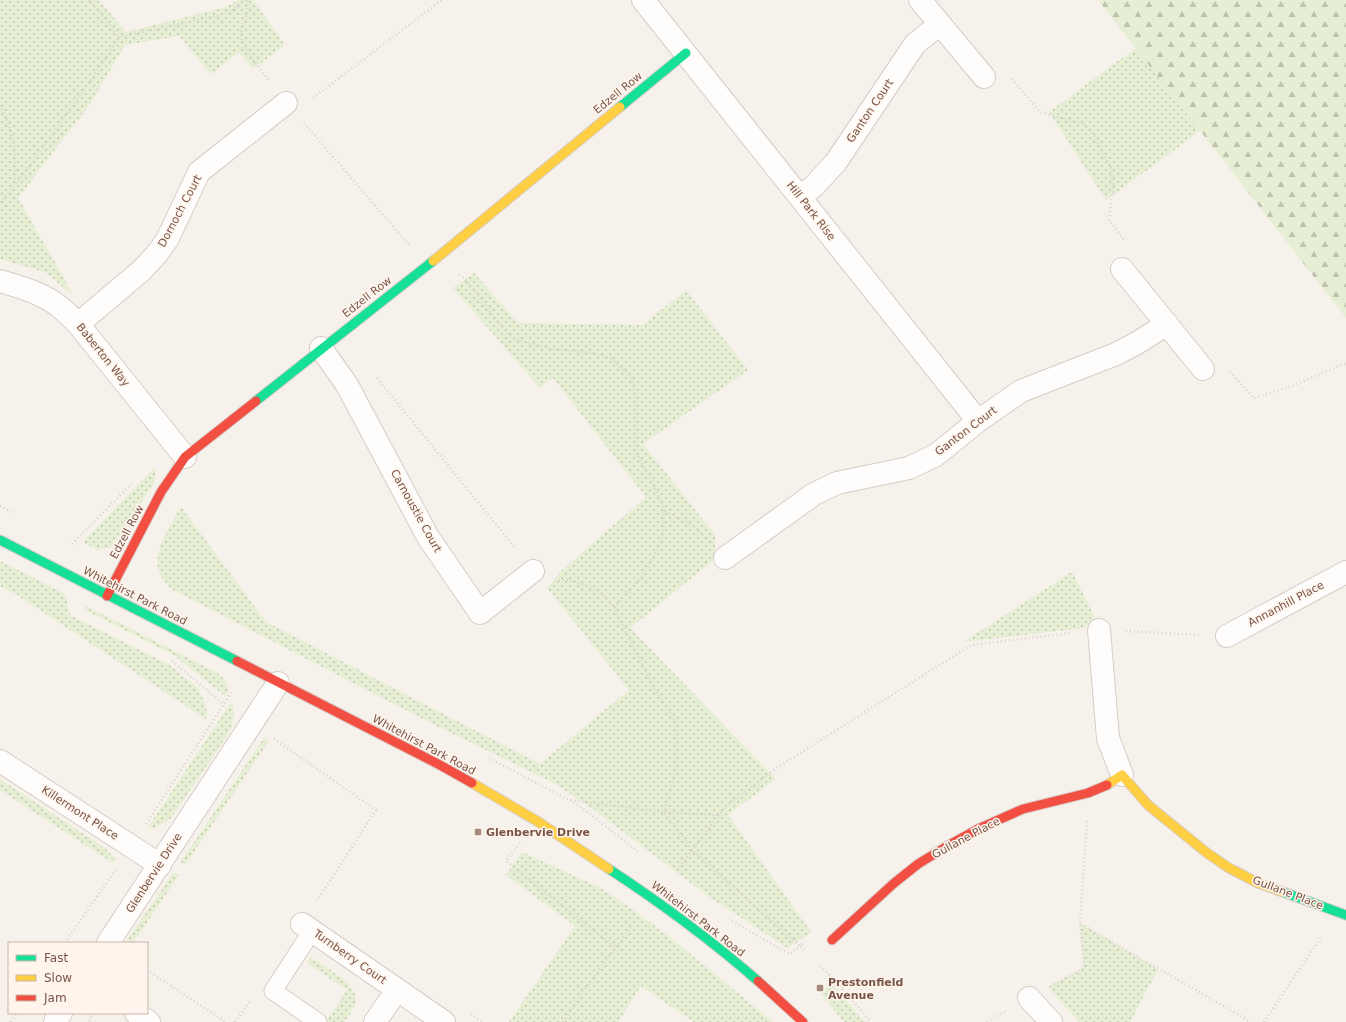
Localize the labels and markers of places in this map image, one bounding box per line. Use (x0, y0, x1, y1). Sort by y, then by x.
place label: Glenbervie Drive (486, 826, 590, 839)
marker: Glenbervie Drive (473, 827, 483, 837)
place label: Prestonfield Avenue (828, 976, 903, 1002)
marker: Prestonfield Avenue (815, 983, 825, 993)

